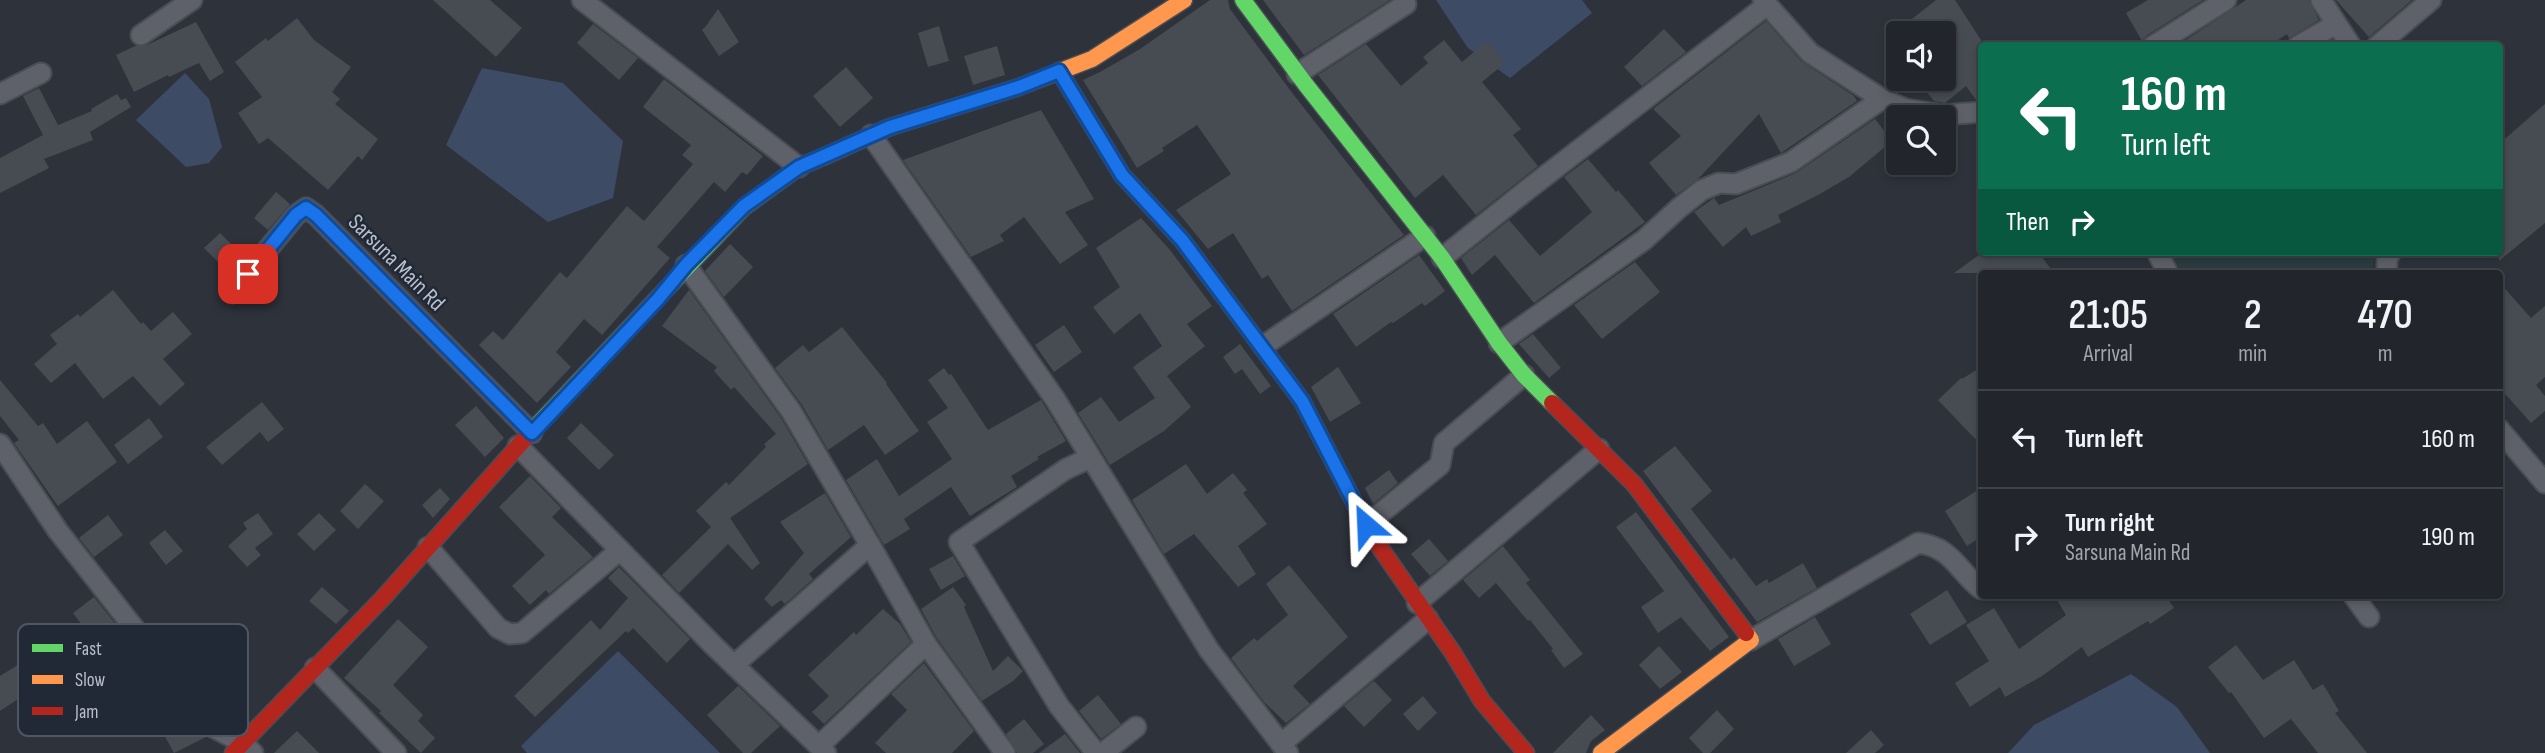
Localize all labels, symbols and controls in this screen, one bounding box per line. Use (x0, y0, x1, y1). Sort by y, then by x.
map controls (1886, 21, 1956, 175)
button: sound (1886, 21, 1956, 91)
text: 160 m (2121, 66, 2227, 125)
icon: left (2006, 70, 2097, 161)
button: search (1886, 105, 1956, 175)
text: Turn left (2121, 126, 2211, 165)
icon: right (2063, 203, 2101, 241)
text: Then (2006, 207, 2049, 238)
street label: Sarsuna Main Rd (342, 208, 451, 317)
pin (218, 244, 278, 304)
icon: arrive (229, 255, 267, 293)
text: 21:05 (2068, 290, 2148, 341)
text: 2 (2244, 290, 2262, 341)
text: 470 (2357, 290, 2413, 341)
text: Arrival (2083, 340, 2133, 368)
text: min (2238, 340, 2267, 368)
text: m (2378, 340, 2392, 368)
icon: left (2006, 420, 2044, 458)
text: Turn left (2065, 424, 2143, 455)
text: 160 m (2422, 424, 2475, 455)
position arrow (1329, 488, 1403, 562)
text: Turn right (2065, 508, 2154, 539)
icon: right (2006, 518, 2044, 556)
text: 190 m (2422, 522, 2475, 553)
text: Sarsuna Main Rd (2065, 539, 2190, 567)
legend (18, 624, 248, 736)
text: Fast (75, 638, 102, 661)
text: Slow (75, 669, 105, 692)
text: Jam (74, 701, 98, 724)

